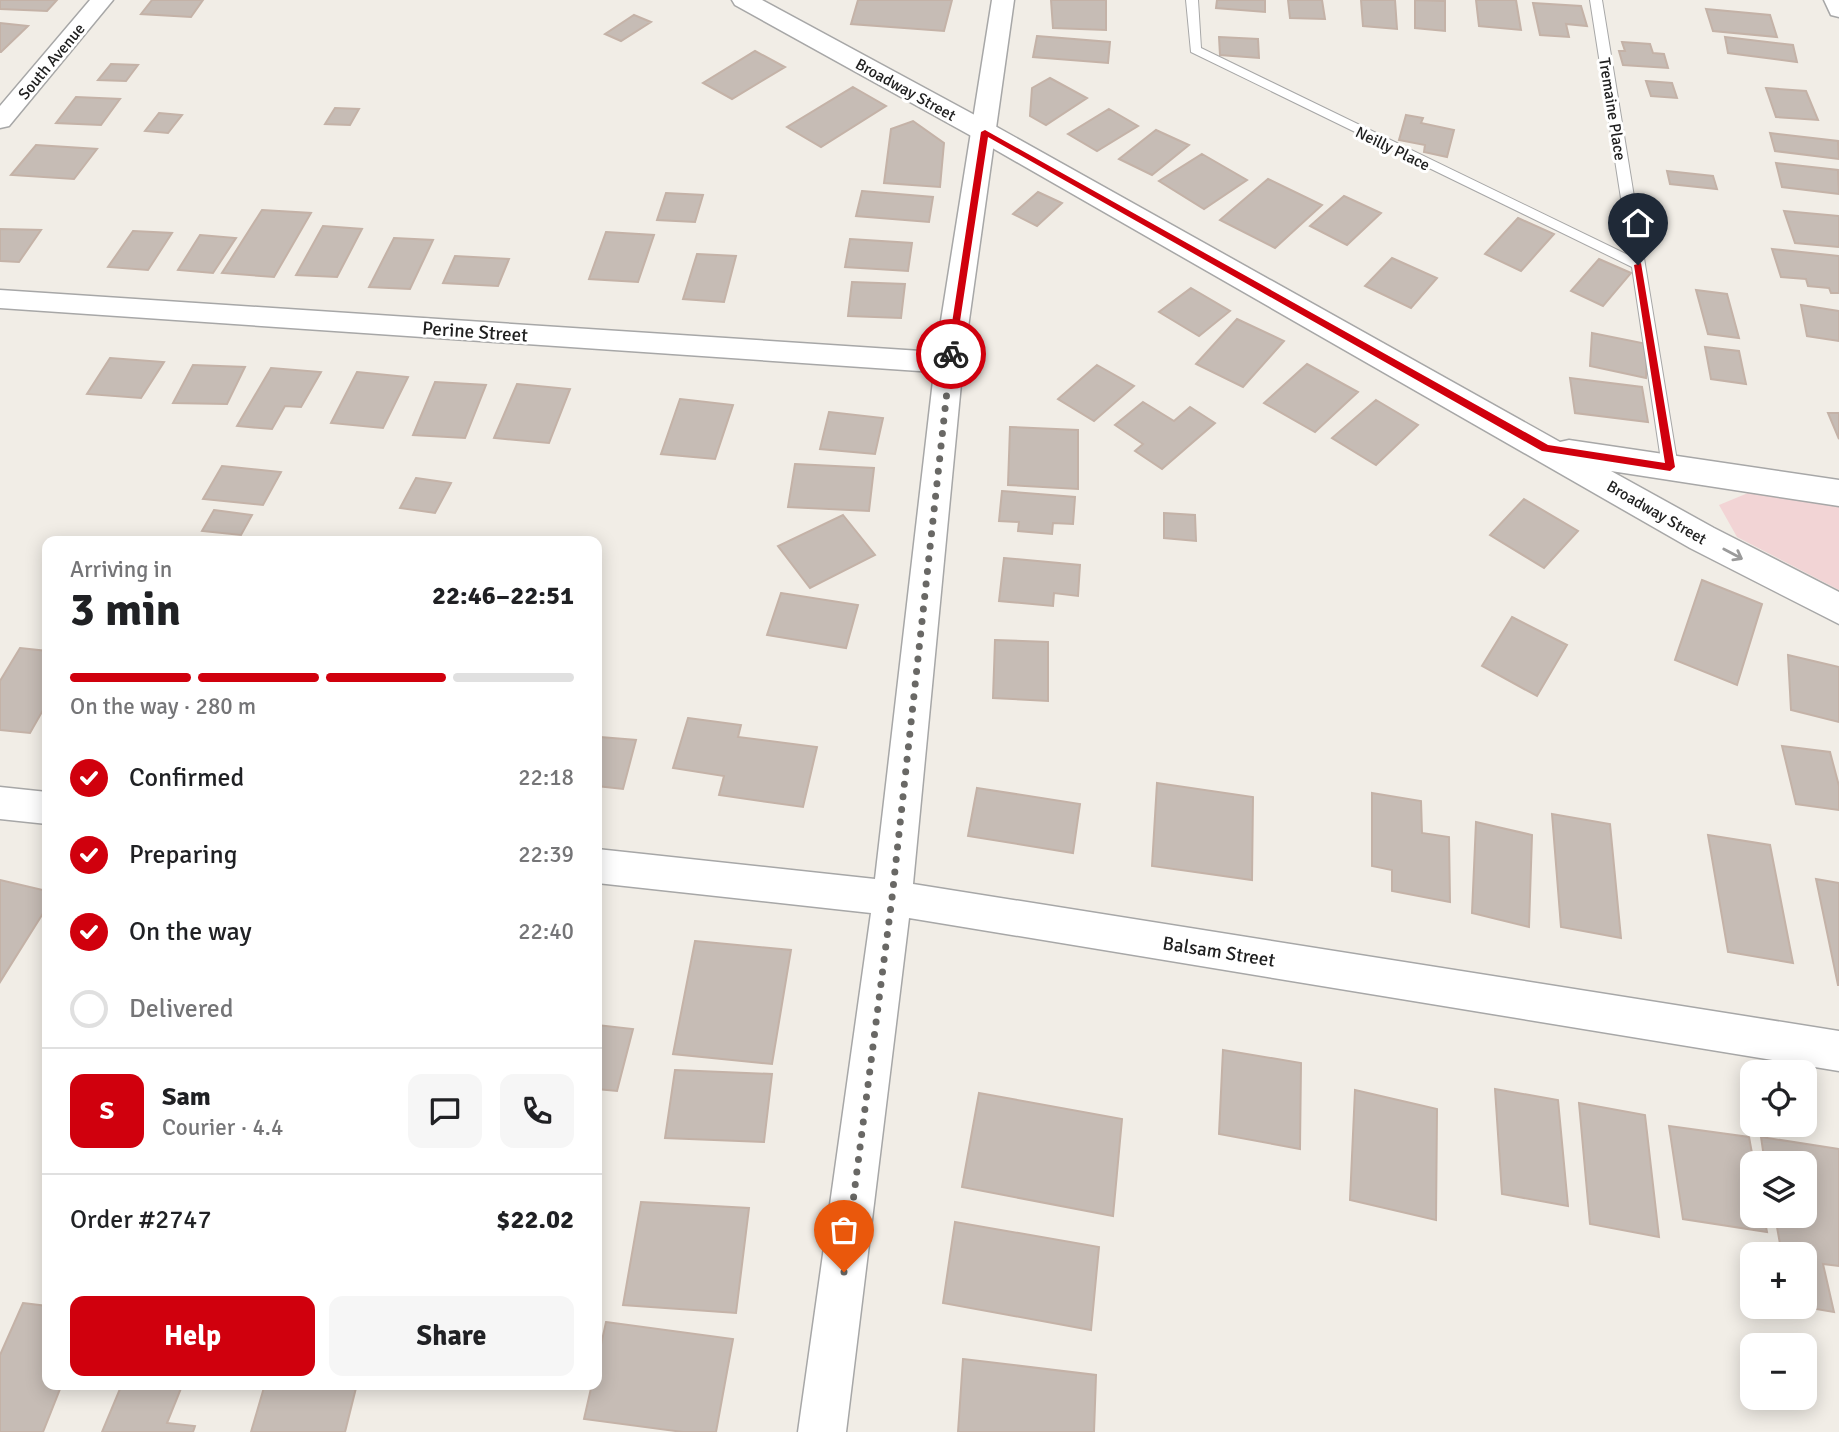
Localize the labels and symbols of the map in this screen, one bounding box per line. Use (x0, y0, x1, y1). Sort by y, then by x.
street label: South Avenue (14, 19, 90, 104)
street label: Broadway Street (852, 54, 960, 126)
street label: Tremaine Place (1594, 56, 1630, 162)
street label: Neilly Place (1352, 122, 1433, 176)
pin (1608, 193, 1668, 265)
street label: Perine Street (421, 316, 529, 348)
courier (916, 319, 986, 389)
street label: Broadway Street (1603, 476, 1710, 550)
one-way arrow (1722, 548, 1743, 562)
street label: Balsam Street (1161, 931, 1277, 973)
pin (814, 1200, 874, 1272)

